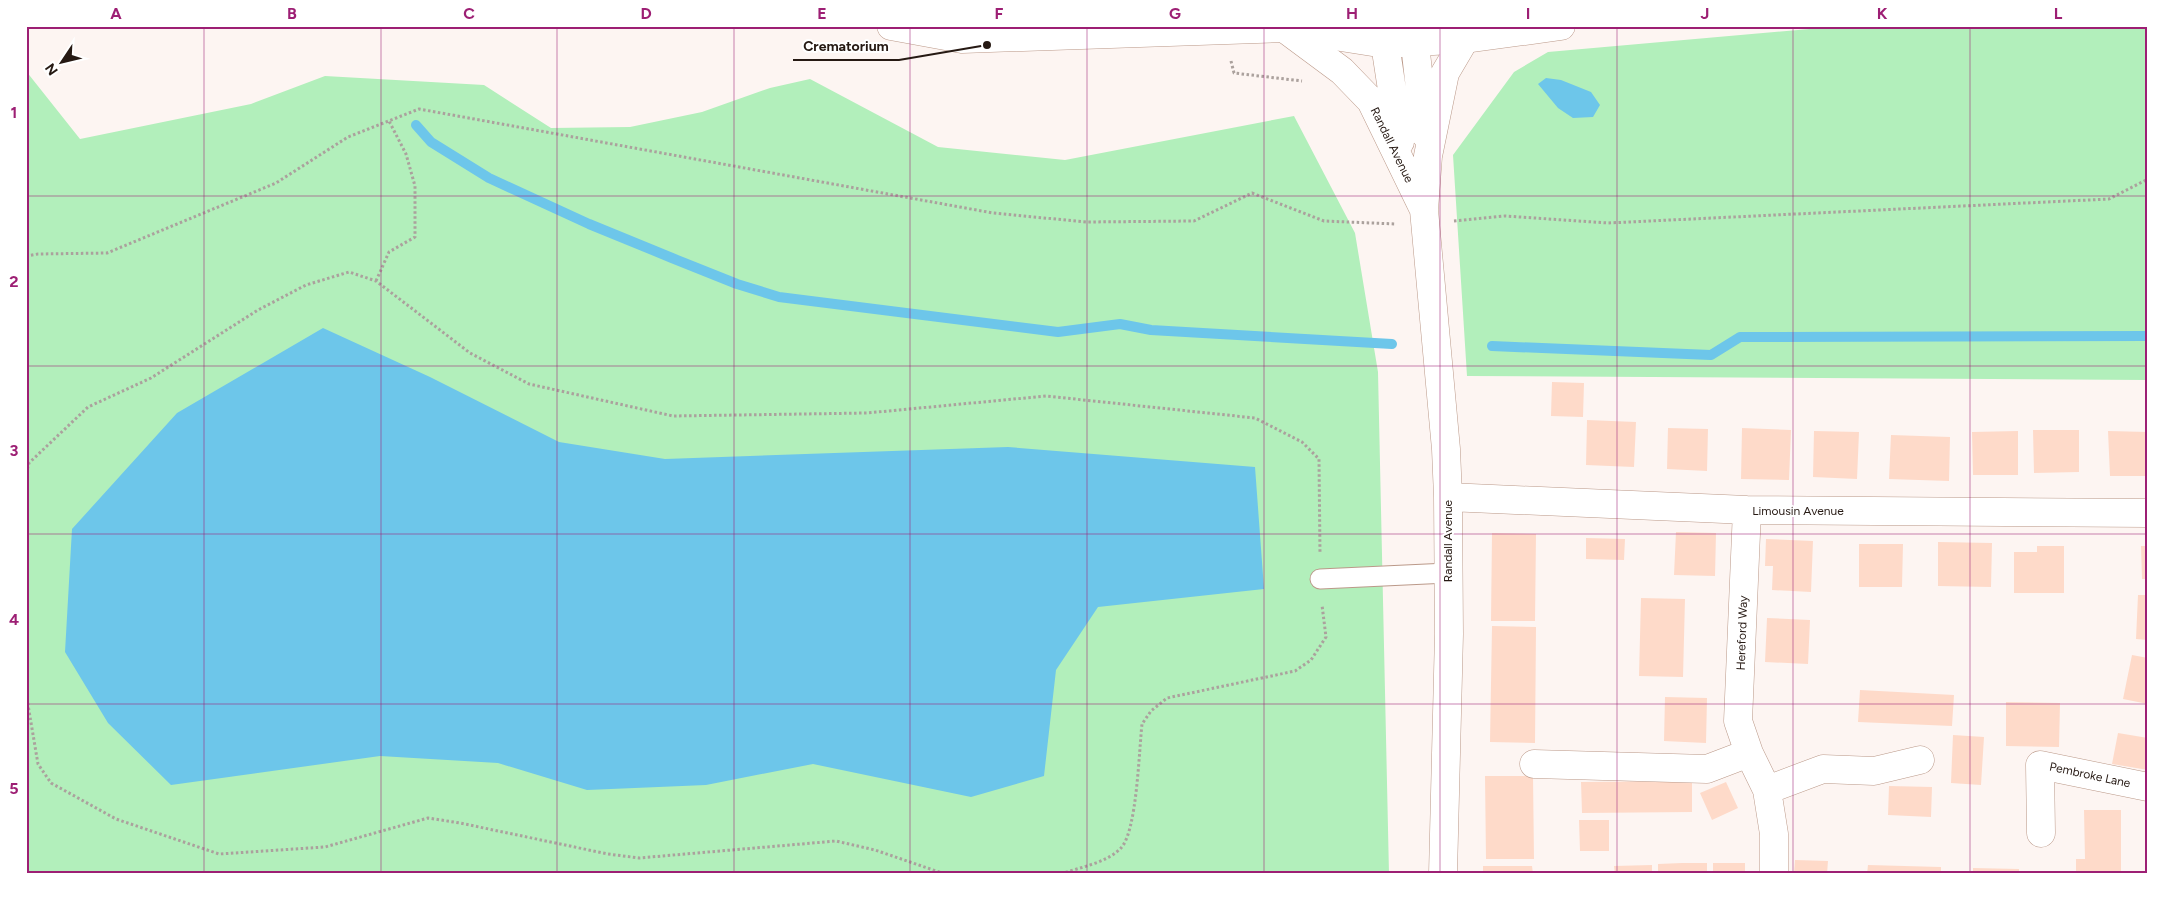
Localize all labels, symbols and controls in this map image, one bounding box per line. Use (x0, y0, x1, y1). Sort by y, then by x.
text: A (110, 4, 122, 23)
text: B (287, 4, 297, 23)
text: C (463, 4, 475, 23)
text: D (640, 4, 652, 23)
text: E (817, 4, 827, 23)
text: F (995, 4, 1004, 23)
text: G (1169, 4, 1181, 23)
text: H (1346, 4, 1358, 23)
text: I (1526, 4, 1530, 23)
text: J (1701, 4, 1709, 23)
text: K (1877, 4, 1888, 23)
text: L (2054, 4, 2063, 23)
callout: Crematorium (793, 31, 899, 60)
north arrow (38, 38, 88, 88)
text: Crematorium (803, 38, 889, 55)
text: N (42, 60, 62, 78)
text: 1 (11, 103, 17, 122)
street label: Randall Avenue (1368, 105, 1417, 185)
text: 2 (9, 272, 19, 291)
text: 3 (10, 441, 19, 460)
street label: Randall Avenue (1441, 499, 1455, 582)
street label: Limousin Avenue (1752, 504, 1844, 518)
street label: Hereford Way (1734, 595, 1750, 671)
text: 4 (9, 610, 19, 629)
street label: Pembroke Lane (2048, 760, 2132, 791)
text: 5 (9, 779, 19, 798)

